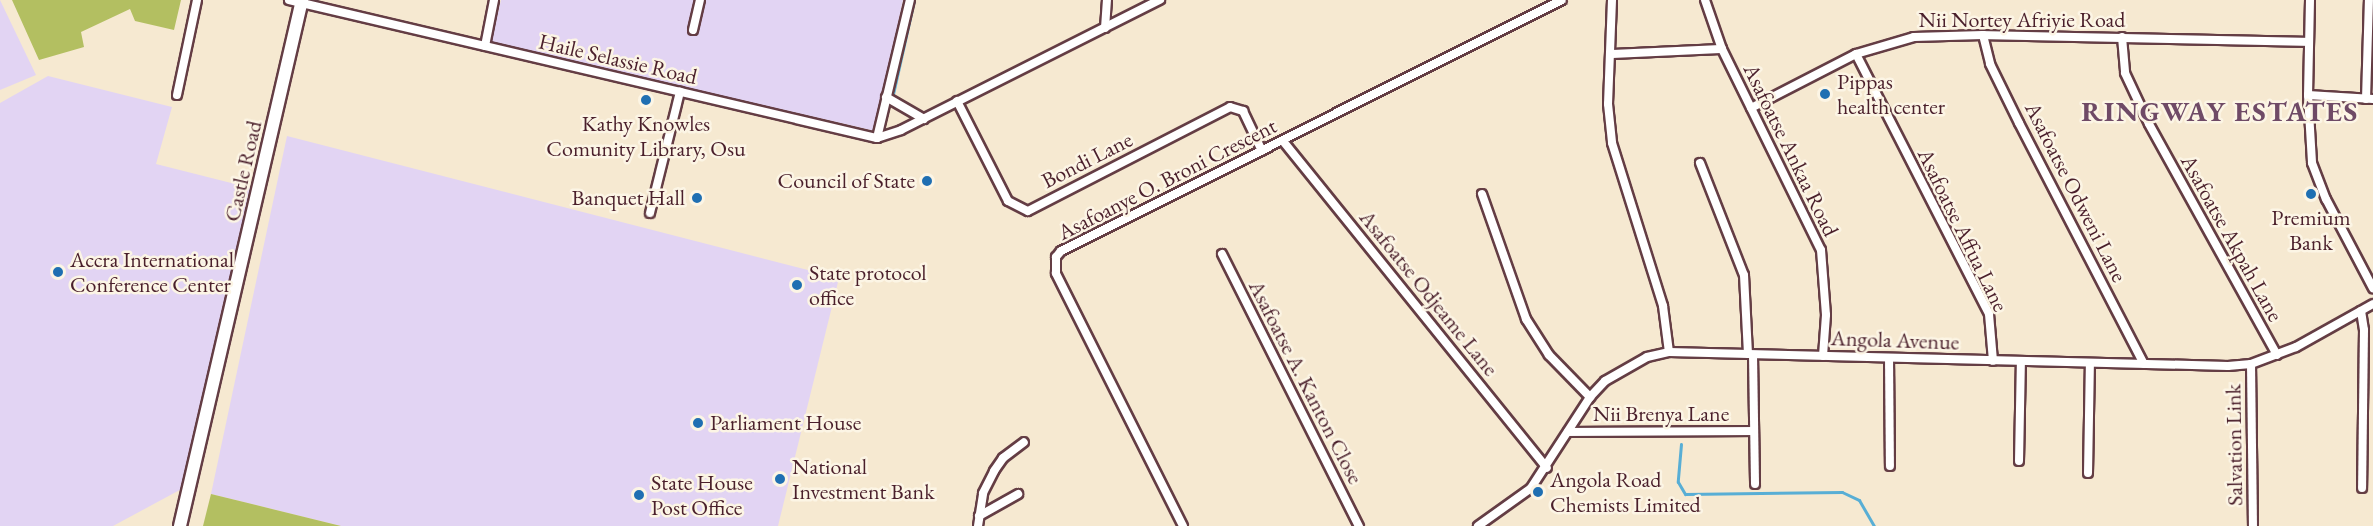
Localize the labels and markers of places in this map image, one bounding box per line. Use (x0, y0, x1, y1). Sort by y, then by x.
place label: Pippas health center (1837, 68, 1945, 119)
marker: Pippas health center (1818, 87, 1832, 101)
marker: Kathy Knowles Comunity Library, Osu (639, 93, 653, 107)
place label: Kathy Knowles Comunity Library, Osu (546, 110, 746, 162)
place label: Council of State (778, 168, 915, 194)
marker: Council of State (920, 174, 934, 188)
place label: Banquet Hall (572, 185, 685, 211)
marker: Premium Bank (2304, 187, 2318, 201)
marker: Banquet Hall (690, 191, 704, 205)
place label: Premium Bank (2271, 204, 2351, 255)
place label: Accra International Conference Center (70, 246, 234, 298)
place label: State protocol office (809, 259, 927, 310)
marker: Accra International Conference Center (51, 265, 65, 279)
marker: State protocol office (790, 278, 804, 292)
place label: Parliament House (710, 410, 861, 436)
marker: Parliament House (691, 416, 705, 430)
place label: National Investment Bank (792, 453, 934, 505)
place label: Angola Road Chemists Limited (1550, 466, 1701, 518)
place label: State House Post Office (651, 469, 753, 520)
marker: National Investment Bank (773, 472, 787, 486)
marker: Angola Road Chemists Limited (1531, 485, 1545, 499)
marker: State House Post Office (632, 488, 646, 502)

